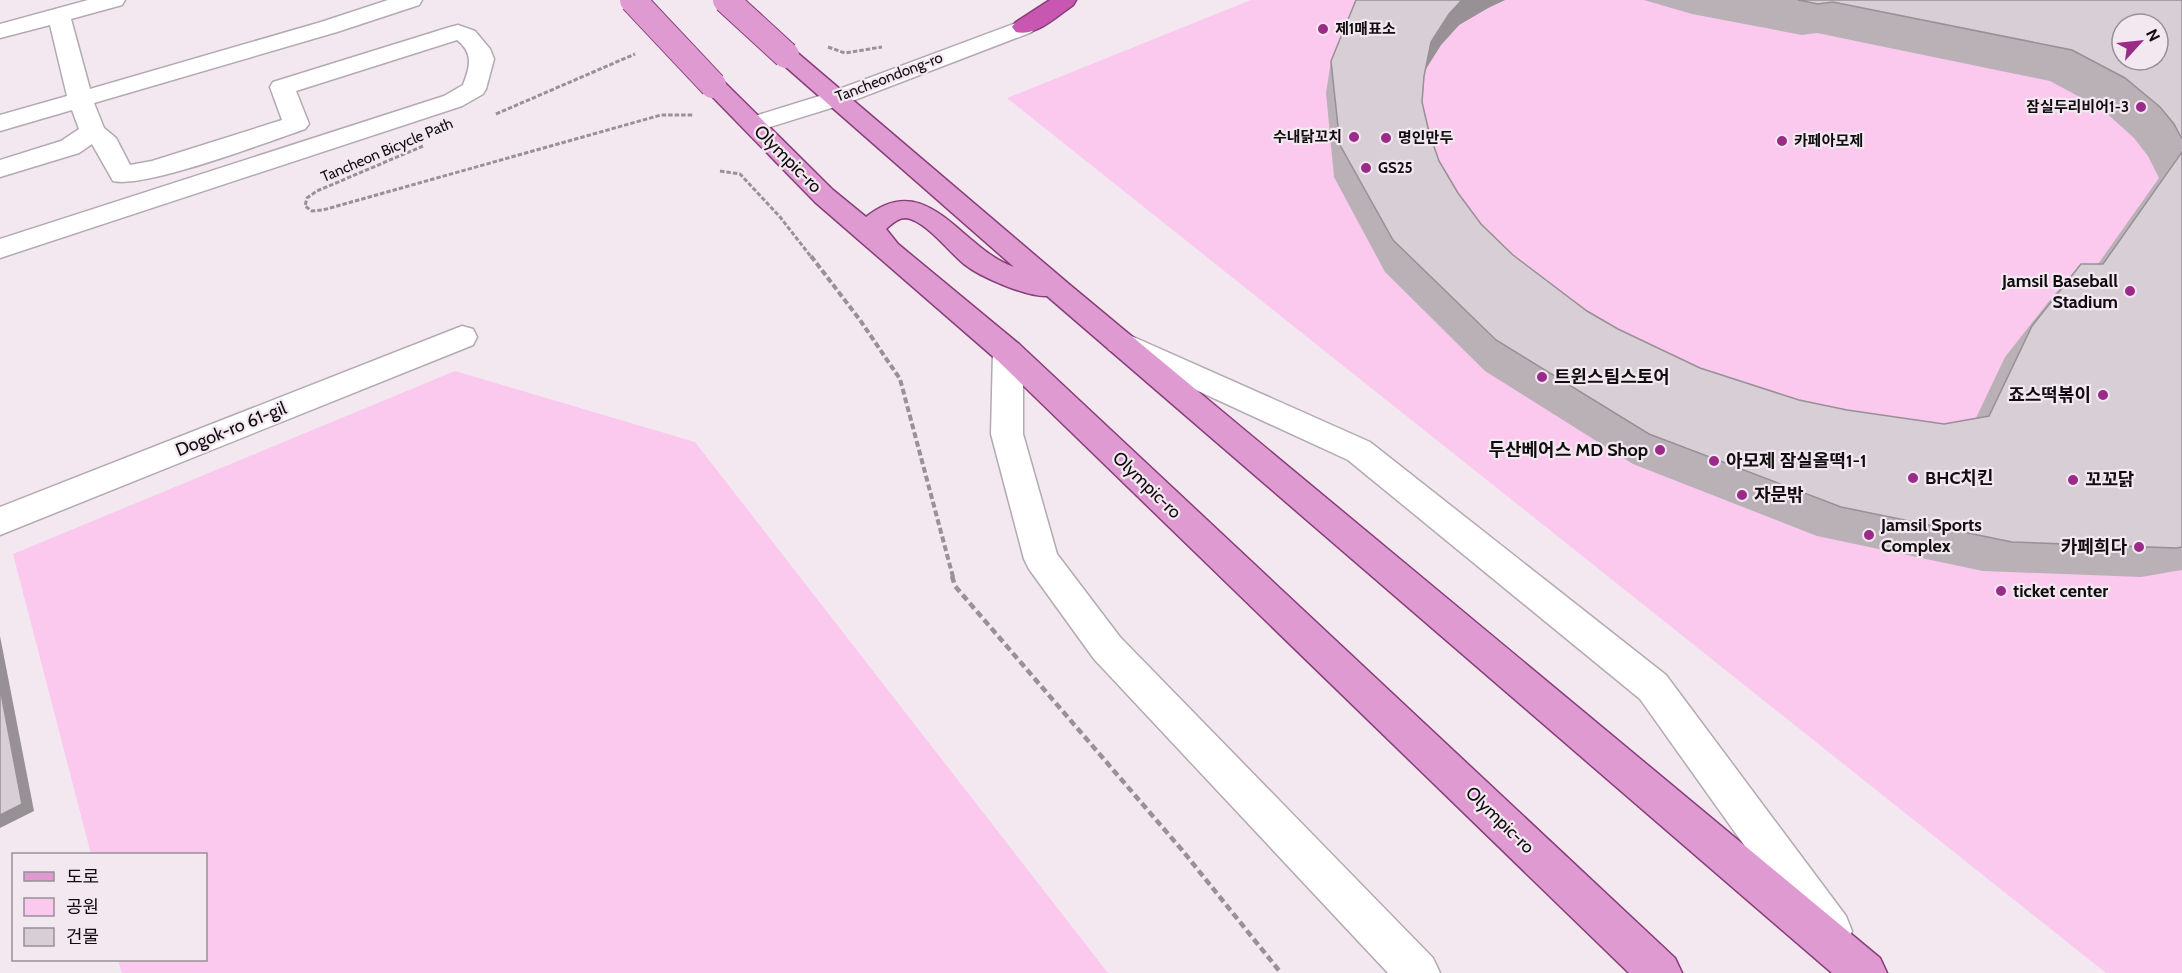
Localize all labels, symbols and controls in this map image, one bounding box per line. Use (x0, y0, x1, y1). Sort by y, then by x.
north arrow (2110, 12, 2170, 72)
place label: 제1매표소 (1335, 20, 1396, 38)
marker: 제1매표소 (1316, 22, 1330, 36)
text: N (2142, 26, 2164, 45)
street label: Tancheondong-ro (833, 48, 945, 106)
place label: 잠실두리비어1-3 (2026, 98, 2129, 116)
marker: 잠실두리비어1-3 (2134, 100, 2148, 114)
street label: Tancheon Bicycle Path (318, 114, 456, 186)
street label: Olympic-ro (749, 120, 827, 198)
place label: 수내닭꼬치 (1273, 128, 1342, 146)
place label: 명인만두 (1398, 129, 1453, 147)
marker: 수내닭꼬치 (1347, 130, 1361, 144)
marker: 명인만두 (1379, 131, 1393, 145)
place label: 카페아모제 (1794, 132, 1863, 150)
marker: 카페아모제 (1775, 134, 1789, 148)
place label: GS25 (1378, 159, 1413, 177)
marker: GS25 (1359, 161, 1373, 175)
place label: Jamsil Baseball Stadium (2001, 270, 2118, 313)
marker: Jamsil Baseball Stadium (2123, 284, 2137, 298)
place label: 트윈스팀스토어 (1554, 366, 1670, 388)
marker: 트윈스팀스토어 (1535, 370, 1549, 384)
place label: 죠스떡볶이 (2008, 384, 2091, 406)
marker: 죠스떡볶이 (2096, 388, 2110, 402)
street label: Dogok-ro 61-gil (172, 397, 290, 461)
place label: 두산베어스 MD Shop (1488, 439, 1648, 461)
marker: 두산베어스 MD Shop (1653, 443, 1667, 457)
street label: Olympic-ro (1108, 447, 1186, 523)
place label: 아모제 잠실올떡1-1 (1726, 450, 1867, 472)
marker: 아모제 잠실올떡1-1 (1707, 454, 1721, 468)
place label: BHC치킨 (1925, 467, 1994, 489)
place label: 꼬꼬닭 (2085, 469, 2135, 491)
marker: BHC치킨 (1906, 471, 1920, 485)
marker: 꼬꼬닭 (2066, 473, 2080, 487)
place label: 자문밖 (1754, 484, 1804, 506)
marker: 자문밖 (1735, 488, 1749, 502)
place label: Jamsil Sports Complex (1880, 514, 1982, 557)
marker: Jamsil Sports Complex (1862, 528, 1876, 542)
place label: 카페희다 (2061, 536, 2127, 558)
marker: 카페희다 (2132, 540, 2146, 554)
place label: ticket center (2013, 580, 2108, 602)
marker: ticket center (1994, 584, 2008, 598)
street label: Olympic-ro (1461, 782, 1539, 858)
legend (12, 853, 207, 961)
text: 도로 (66, 866, 99, 888)
text: 공원 (66, 896, 99, 918)
text: 건물 (66, 926, 99, 948)

